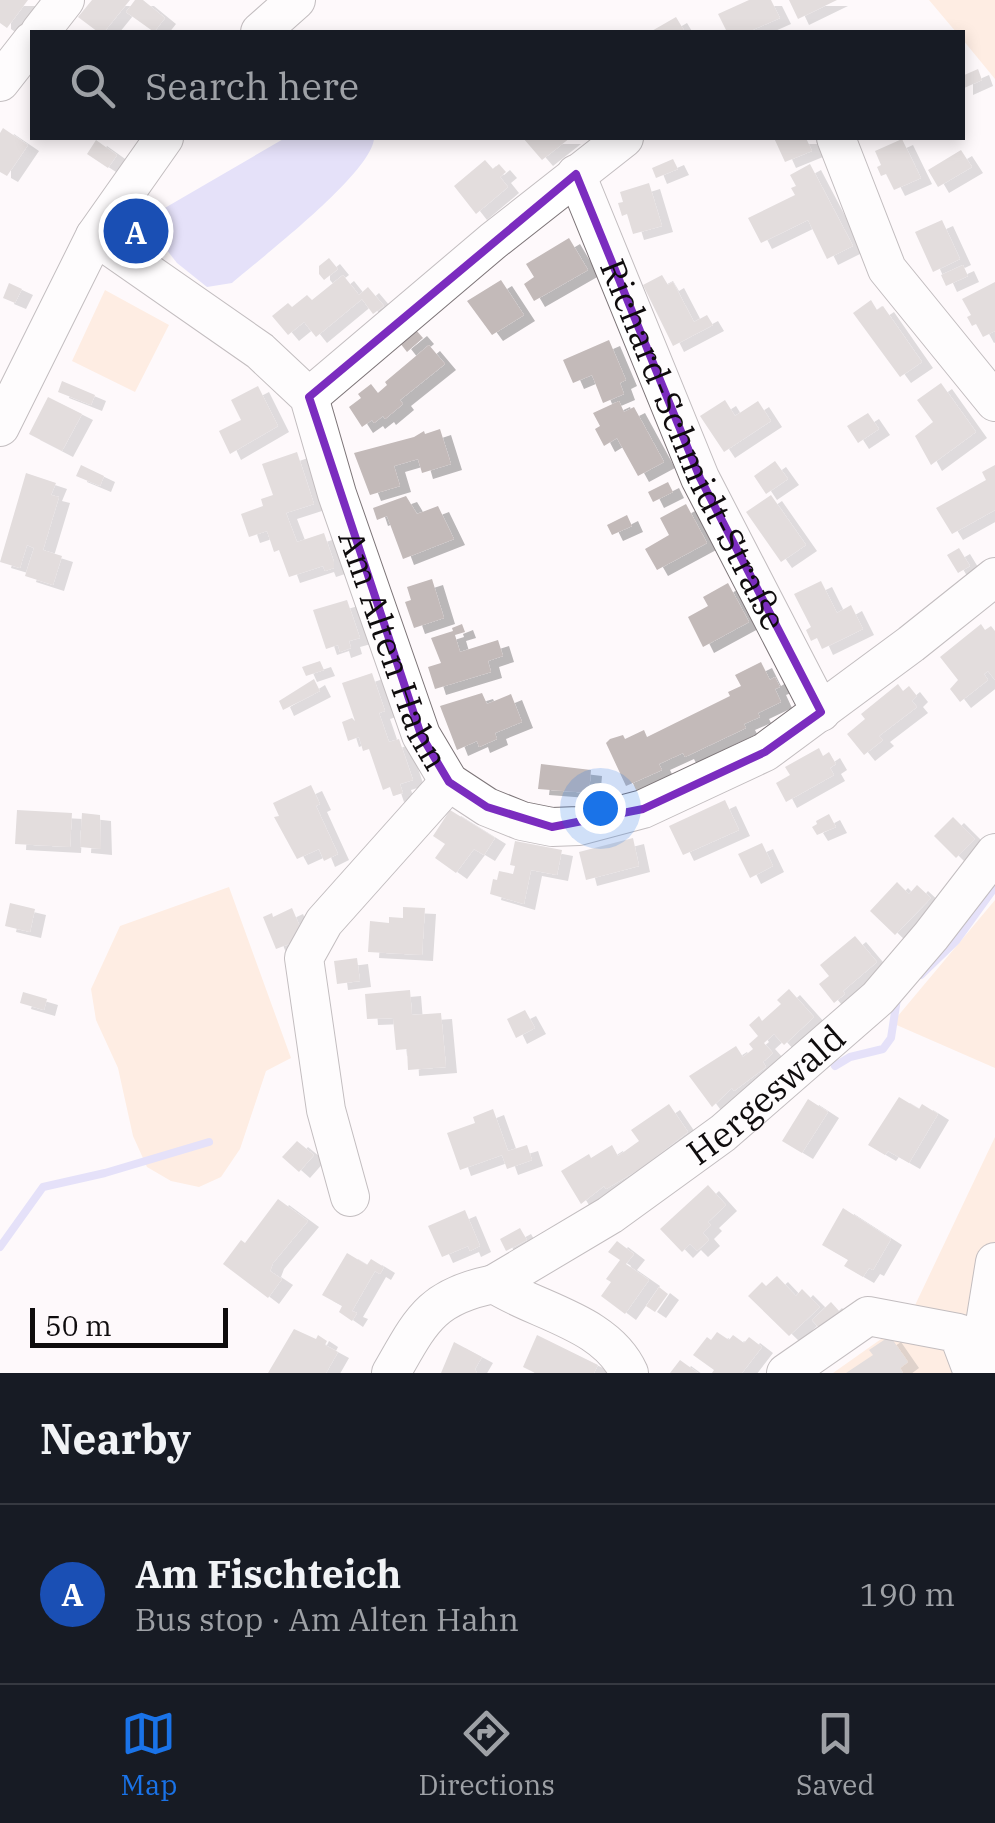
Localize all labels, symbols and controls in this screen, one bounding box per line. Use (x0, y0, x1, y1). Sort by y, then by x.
search box (30, 30, 965, 140)
icon: search (65, 58, 120, 113)
text: Search here (145, 61, 359, 110)
pin: A (104, 194, 168, 268)
street label: Richard-Schmidt-Straße (590, 252, 798, 638)
street label: Am Alten Hahn (328, 524, 459, 778)
your location (575, 783, 626, 834)
street label: Hergeswald (677, 1014, 855, 1175)
scale bar (30, 1303, 228, 1348)
text: 50 m (45, 1307, 112, 1344)
text: Nearby (40, 1411, 191, 1466)
text: Am Fischteich (135, 1549, 401, 1598)
text: A (61, 1573, 84, 1615)
text: 190 m (859, 1573, 955, 1615)
text: Bus stop · Am Alten Hahn (135, 1598, 519, 1640)
tab: Map (121, 1706, 177, 1803)
tab: Directions (418, 1706, 555, 1803)
tab: Saved (796, 1706, 874, 1803)

